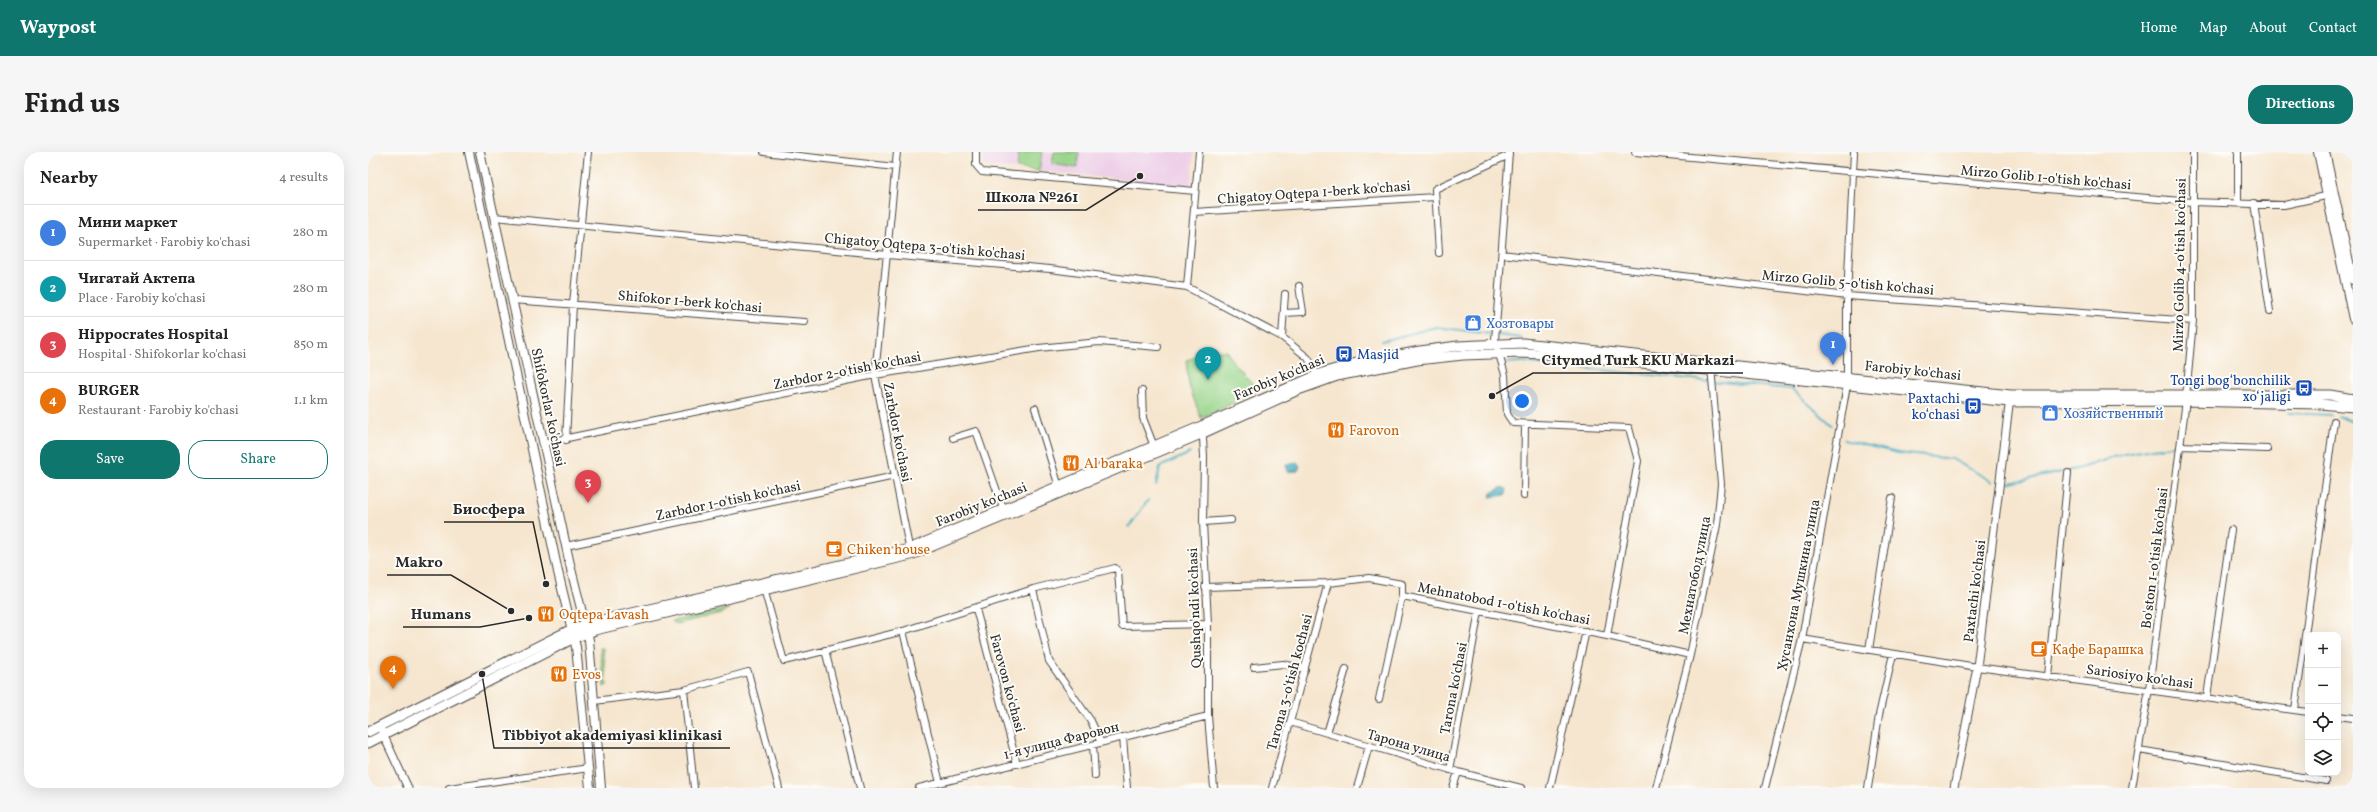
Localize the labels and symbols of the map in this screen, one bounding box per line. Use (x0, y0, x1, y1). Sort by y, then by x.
street label: Mirzo Golib 1-o'tish ko'chasi (1960, 162, 2132, 195)
street label: Chigatoy Oqtepa 1-berk ko'chasi (1217, 177, 1411, 210)
street label: Mirzo Golib 4-o'tish ko'chasi (2169, 178, 2192, 352)
callout: Школа №261 (978, 183, 1086, 210)
text: Школа №261 (986, 188, 1078, 209)
street label: Chigatoy Oqtepa 3-o'tish ko'chasi (824, 229, 1026, 266)
street label: Mirzo Golib 5-o'tish ko'chasi (1761, 266, 1935, 300)
street label: Shifokor 1-berk ko'chasi (617, 287, 763, 318)
shop icon: Хозтовары (1463, 313, 1483, 333)
place label: Хозтовары (1486, 315, 1554, 334)
pin: 1 (1820, 332, 1846, 365)
bus stop icon: Masjid (1334, 344, 1354, 364)
street label: Shifokorlar ko'chasi (526, 346, 569, 468)
place label: Masjid (1357, 346, 1399, 365)
callout: Citymed Turk EKU Markazi (1533, 346, 1743, 373)
pin: 2 (1195, 347, 1221, 380)
street label: Zarbdor 2-o'tish ko'chasi (772, 348, 923, 395)
street label: Farobiy ko'chasi (1231, 351, 1328, 406)
text: Citymed Turk EKU Markazi (1541, 351, 1735, 372)
street label: Farobiy ko'chasi (1864, 357, 1962, 386)
place label: Tongi bog‘bonchilik xo‘jaligi (2170, 372, 2291, 407)
bus stop icon: Tongi bog‘bonchilik xo‘jaligi (2294, 378, 2314, 398)
street label: Zarbdor ko'chasi (878, 381, 916, 484)
place label: Paxtachi koʻchasi (1907, 390, 1960, 425)
your location (1512, 391, 1532, 411)
bus stop icon: Paxtachi koʻchasi (1963, 396, 1983, 416)
shop icon: Хозяйственный (2040, 403, 2060, 423)
place label: Хозяйственный (2063, 405, 2164, 424)
restaurant icon: Farovon (1326, 420, 1346, 440)
place label: Farovon (1349, 422, 1399, 441)
restaurant icon: Al baraka (1061, 453, 1081, 473)
place label: Al baraka (1084, 455, 1143, 474)
pin: 3 (575, 470, 601, 503)
street label: Zarbdor 1-o'tish ko'chasi (654, 477, 803, 526)
street label: Farobiy ko'chasi (933, 478, 1030, 532)
street label: Bo'ston 1-o'tish ko'chasi (2137, 487, 2174, 630)
callout: Биосфера (444, 495, 533, 522)
street label: Хусанхона Мушкина улица (1773, 498, 1825, 673)
text: Биосфера (453, 500, 525, 521)
street label: Мехнатобод улица (1675, 514, 1716, 636)
cafe icon: Chiken house (824, 539, 844, 559)
street label: Paxtachi ko'chasi (1960, 539, 1991, 644)
place label: Chiken house (847, 541, 931, 560)
street label: Qushqo'ndi ko'chasi (1184, 547, 1207, 669)
callout: Makro (387, 548, 451, 575)
text: Makro (395, 553, 443, 574)
street label: Mehnatobod 1-o'tish ko'chasi (1416, 578, 1592, 631)
callout: Humans (403, 600, 480, 627)
restaurant icon: Oqtepa Lavash (536, 604, 556, 624)
text: Humans (411, 605, 471, 626)
place label: Oqtepa Lavash (559, 606, 649, 625)
street label: Tarona 3-o'tish kochasi (1263, 612, 1318, 753)
street label: Farovon ko'chasi (984, 632, 1029, 735)
cafe icon: Кафе Барашка (2029, 639, 2049, 659)
street label: Tarona ko'chasi (1436, 641, 1473, 736)
place label: Кафе Барашка (2052, 641, 2144, 660)
pin: 4 (380, 656, 406, 689)
street label: Sariosiyo ko'chasi (2085, 661, 2195, 694)
restaurant icon: Evos (549, 664, 569, 684)
place label: Evos (572, 666, 601, 685)
street label: 1-я улица Фаровон (1001, 718, 1122, 765)
callout: Tibbiyot akademiyasi klinikasi (494, 721, 730, 748)
street label: Тарона улица (1365, 725, 1453, 767)
text: Tibbiyot akademiyasi klinikasi (502, 726, 722, 747)

